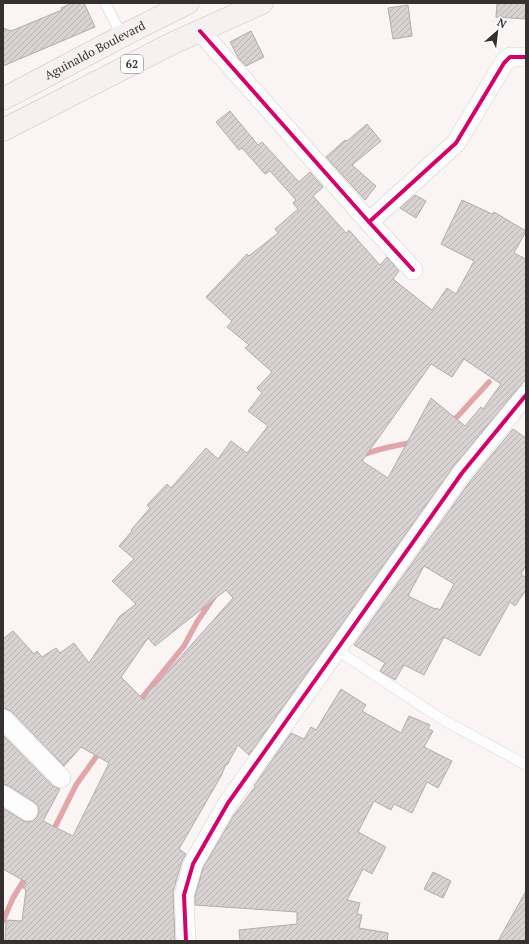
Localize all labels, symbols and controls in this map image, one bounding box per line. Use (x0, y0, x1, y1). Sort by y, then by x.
north arrow (477, 12, 517, 52)
text: N (495, 15, 509, 32)
street label: Aguinaldo Boulevard (42, 17, 148, 83)
road number: 62 (121, 55, 143, 73)

